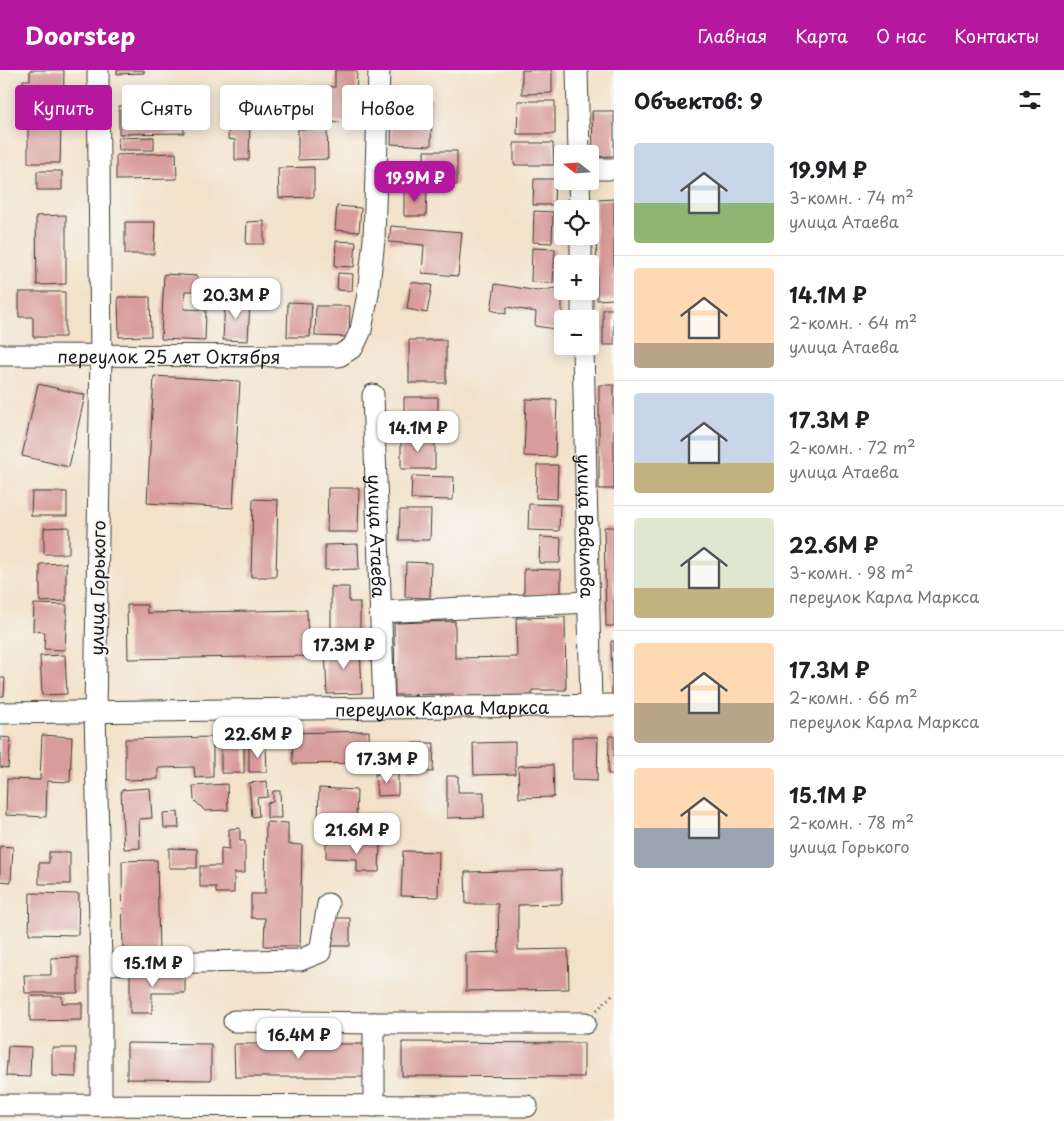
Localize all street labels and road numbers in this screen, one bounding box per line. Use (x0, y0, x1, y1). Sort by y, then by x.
street label: переулок 25 лет Октября (57, 342, 281, 369)
street label: улица Вавилова (572, 454, 602, 599)
street label: улица Атаева (362, 474, 394, 599)
street label: улица Горького (82, 520, 112, 656)
street label: переулок Карла Маркса (335, 692, 550, 722)

